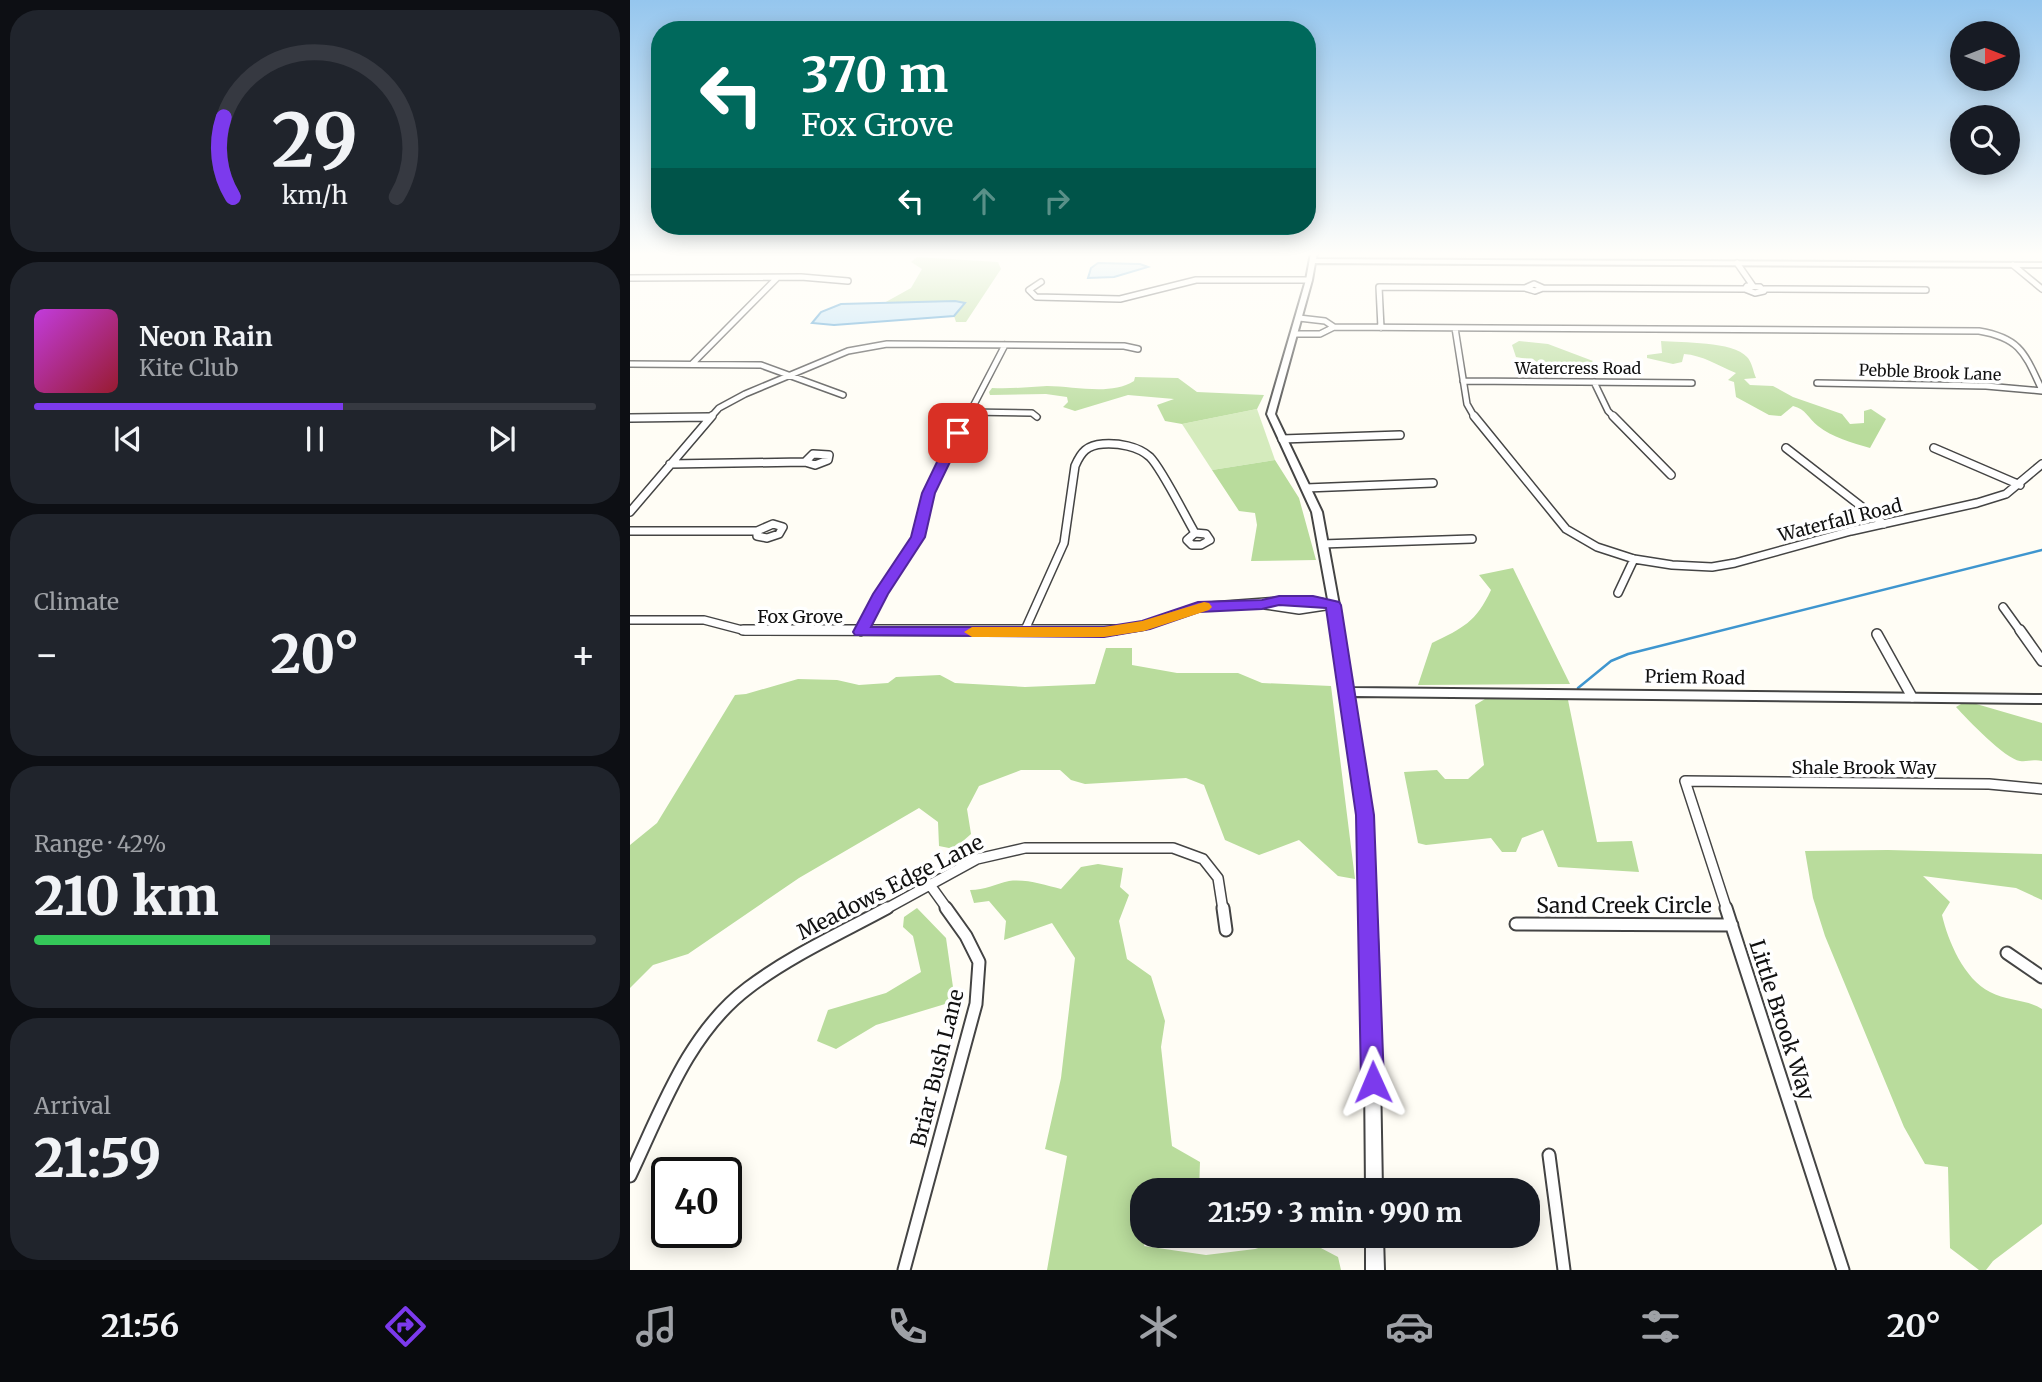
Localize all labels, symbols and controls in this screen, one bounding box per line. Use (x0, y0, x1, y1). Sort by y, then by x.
north arrow (1950, 21, 2020, 91)
map controls (1950, 21, 2020, 175)
text: 370 m (801, 44, 948, 105)
icon: left (686, 49, 777, 140)
text: 29 (272, 95, 358, 187)
text: Fox Grove (801, 105, 953, 145)
button: search (1950, 105, 2020, 175)
text: km/h (282, 179, 348, 211)
icon: left (892, 182, 930, 220)
icon: ahead (965, 182, 1003, 220)
icon: right (1038, 182, 1076, 220)
text: Neon Rain (139, 320, 273, 353)
text: Kite Club (139, 353, 238, 382)
street label: Watercress Road (1514, 358, 1642, 378)
street label: Pebble Brook Lane (1858, 360, 2002, 384)
pin (928, 403, 988, 463)
icon: arrive (939, 414, 977, 452)
icon: previous (109, 420, 147, 458)
icon: pause (296, 420, 334, 458)
icon: next (483, 420, 521, 458)
street label: Waterfall Road (1775, 493, 1904, 547)
text: Climate (34, 587, 119, 616)
street label: Fox Grove (757, 605, 843, 628)
text: 20° (271, 622, 359, 687)
text: − (34, 631, 59, 678)
text: + (571, 631, 596, 678)
street label: Priem Road (1644, 665, 1746, 689)
street label: Shale Brook Way (1791, 756, 1937, 779)
street label: Meadows Edge Lane (792, 828, 988, 946)
text: Range · 42% (34, 829, 166, 858)
text: 210 km (34, 864, 219, 929)
street label: Sand Creek Circle (1536, 892, 1712, 919)
street label: Little Brook Way (1743, 936, 1821, 1105)
street label: Briar Bush Lane (904, 986, 970, 1150)
position arrow (1336, 1045, 1410, 1119)
text: Arrival (34, 1091, 111, 1120)
text: 21:59 (34, 1126, 161, 1191)
speed limit sign: 40 (651, 1157, 742, 1248)
text: 21:59 · 3 min · 990 m (1208, 1196, 1462, 1229)
icon: directions (381, 1302, 430, 1351)
icon: music (632, 1302, 681, 1351)
icon: phone (883, 1302, 932, 1351)
icon: climate (1134, 1302, 1183, 1351)
icon: car (1385, 1302, 1434, 1351)
icon: filters (1636, 1302, 1685, 1351)
text: 21:56 (101, 1306, 179, 1346)
text: 20° (1887, 1306, 1941, 1346)

